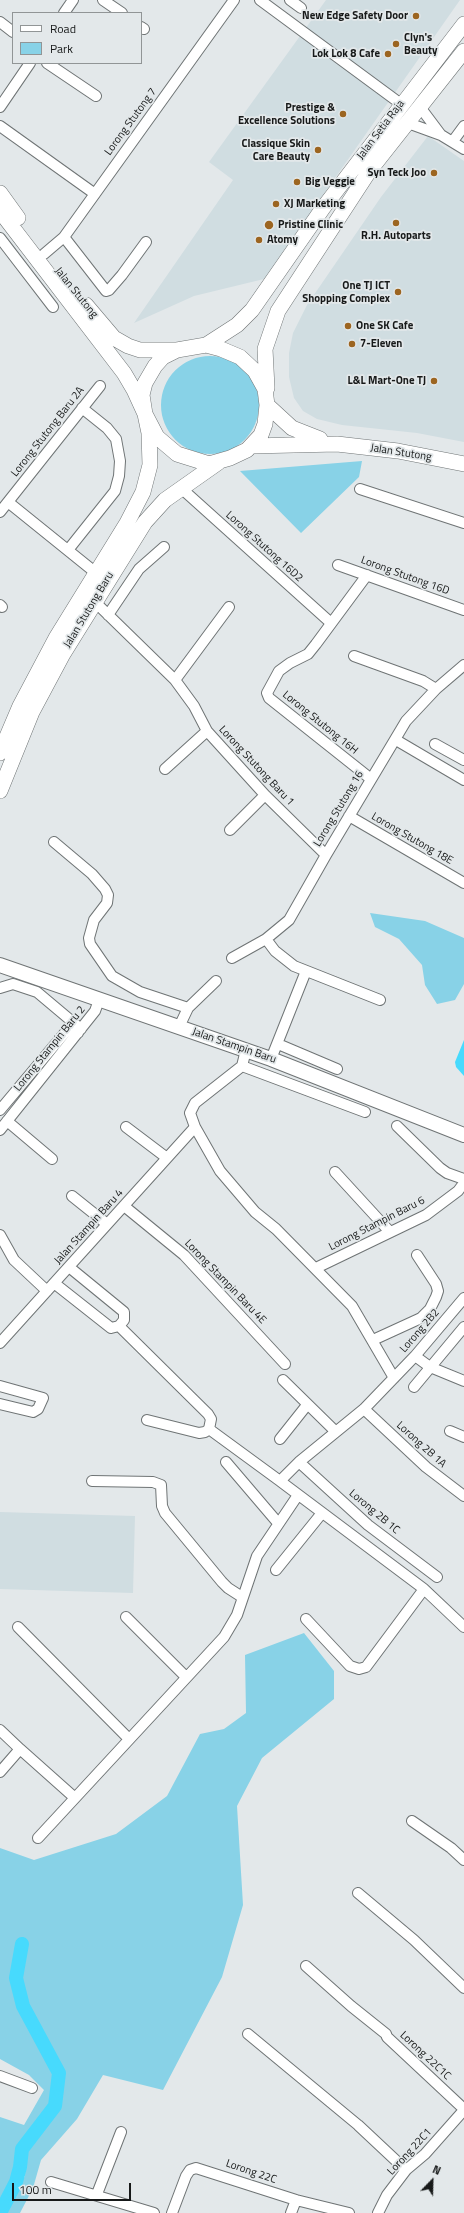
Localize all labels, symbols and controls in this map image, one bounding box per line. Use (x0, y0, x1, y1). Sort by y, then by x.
place label: New Edge Safety Door (302, 9, 408, 23)
marker: New Edge Safety Door (411, 11, 421, 21)
legend (12, 12, 142, 64)
text: Road (50, 19, 76, 38)
place label: Clyn's Beauty (404, 31, 438, 57)
text: Park (50, 39, 73, 58)
marker: Clyn's Beauty (391, 39, 401, 49)
place label: Lok Lok 8 Cafe (312, 47, 380, 61)
marker: Lok Lok 8 Cafe (383, 49, 393, 59)
street label: Lorong Stutong 7 (102, 86, 160, 158)
street label: Jalan Setia Raja (354, 98, 408, 162)
place label: Prestige & Excellence Solutions (238, 101, 335, 127)
marker: Prestige & Excellence Solutions (338, 109, 348, 119)
place label: Classique Skin Care Beauty (242, 137, 310, 163)
marker: Classique Skin Care Beauty (313, 145, 323, 155)
place label: Syn Teck Joo (367, 166, 426, 180)
marker: Syn Teck Joo (429, 168, 439, 178)
place label: Big Veggie (305, 175, 355, 189)
marker: Big Veggie (292, 177, 302, 187)
place label: XJ Marketing (284, 197, 345, 211)
marker: XJ Marketing (271, 199, 281, 209)
place label: Pristine Clinic (278, 218, 343, 232)
marker: R.H. Autoparts (391, 218, 401, 228)
marker: Pristine Clinic (263, 219, 275, 231)
place label: R.H. Autoparts (361, 229, 431, 243)
place label: Atomy (267, 233, 298, 247)
marker: Atomy (254, 235, 264, 245)
street label: Jalan Stutong (51, 265, 101, 321)
place label: One TJ ICT Shopping Complex (302, 279, 390, 305)
marker: One TJ ICT Shopping Complex (393, 287, 403, 297)
place label: One SK Cafe (356, 319, 413, 333)
marker: One SK Cafe (343, 321, 353, 331)
place label: 7-Eleven (360, 337, 402, 351)
marker: 7-Eleven (347, 339, 357, 349)
place label: L&L Mart-One TJ (348, 374, 426, 388)
marker: L&L Mart-One TJ (429, 376, 439, 386)
street label: Lorong Stutong Baru 2A (9, 384, 87, 480)
street label: Jalan Stutong (369, 442, 433, 464)
street label: Lorong Stutong 16D2 (223, 509, 305, 585)
street label: Lorong Stutong 16D (359, 554, 451, 598)
street label: Jalan Stutong Baru (61, 570, 117, 650)
street label: Lorong Stutong 16H (280, 688, 360, 758)
street label: Lorong Stutong Baru 1 (216, 723, 296, 809)
street label: Lorong Stutong 16 (311, 769, 367, 849)
street label: Lorong Stutong 18E (369, 810, 455, 868)
street label: Lorong Stampin Baru 2 (12, 1004, 88, 1094)
street label: Jalan Stampin Baru (190, 1025, 278, 1067)
street label: Jalan Stampin Baru 4 (52, 1187, 126, 1267)
street label: Lorong Stampin Baru 6 (327, 1194, 427, 1254)
street label: Lorong Stampin Baru 4E (181, 1237, 269, 1327)
street label: Lorong 2B2 (397, 1306, 443, 1356)
street label: Lorong 2B 1A (393, 1419, 449, 1471)
street label: Lorong 2B 1C (346, 1487, 402, 1537)
street label: Lorong 22C1C (397, 2029, 453, 2083)
street label: Lorong 22C1 (385, 2126, 435, 2178)
street label: Lorong 22C (224, 2157, 278, 2187)
north arrow (412, 2161, 452, 2201)
text: N (430, 2161, 443, 2179)
scale bar (14, 2175, 133, 2201)
text: 100 m (19, 2180, 52, 2199)

